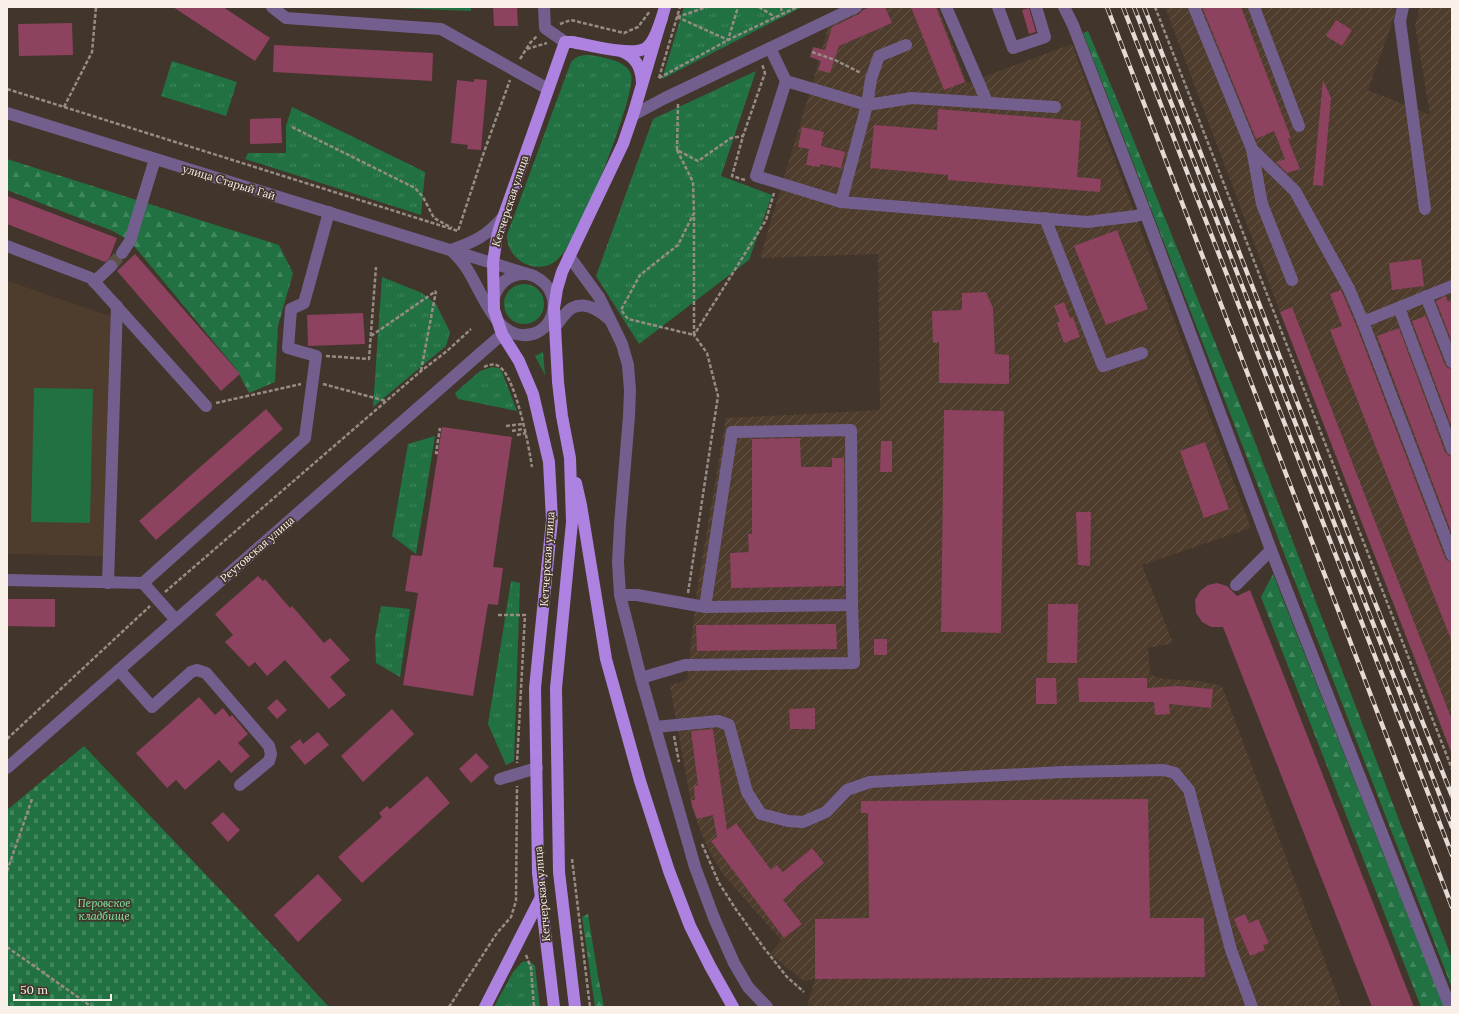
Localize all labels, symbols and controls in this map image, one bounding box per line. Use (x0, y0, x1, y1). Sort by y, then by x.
street label: Кетчерская улица (489, 153, 531, 249)
street label: улица Старый Гай (181, 161, 277, 203)
street label: Кетчерская улица (537, 511, 557, 607)
street label: Реутовская улица (217, 513, 297, 585)
street label: Кетчерская улица (531, 846, 553, 942)
park label: Перовское кладбище (77, 896, 131, 923)
scale bar (14, 976, 111, 1002)
text: 50 m (20, 982, 48, 997)

